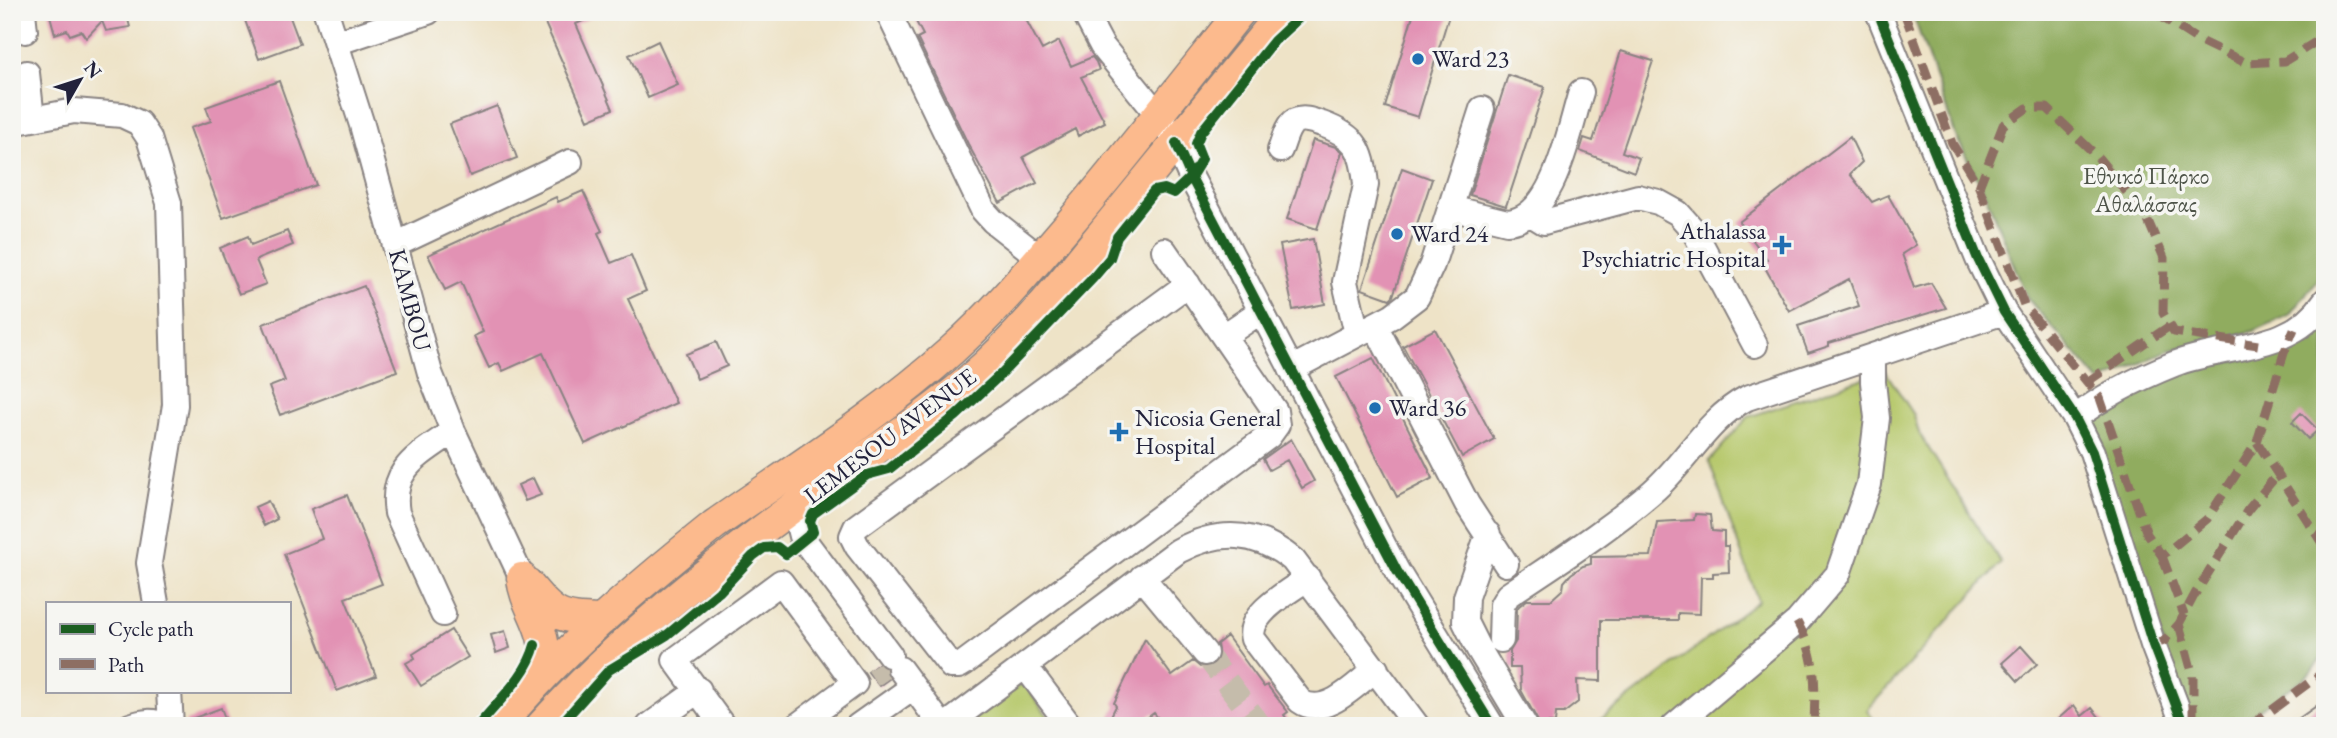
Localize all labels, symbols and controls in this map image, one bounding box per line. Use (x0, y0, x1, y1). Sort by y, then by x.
place label: Ward 23 (1432, 43, 1509, 74)
north arrow (46, 46, 116, 116)
marker: Ward 23 (1410, 51, 1426, 67)
text: N (78, 56, 108, 84)
park label: Εθνικό Πάρκο Αθαλάσσας (2083, 160, 2209, 219)
place label: Athalassa Psychiatric Hospital (1581, 215, 1766, 274)
place label: Ward 24 (1411, 218, 1489, 249)
marker: Ward 24 (1389, 226, 1405, 242)
marker: Athalassa Psychiatric Hospital (1772, 235, 1792, 255)
street label: KAMBOU (382, 245, 439, 355)
street label: LEMESOU AVENUE (797, 361, 982, 511)
place label: Ward 36 (1389, 392, 1466, 423)
marker: Ward 36 (1367, 400, 1383, 416)
place label: Nicosia General Hospital (1135, 402, 1282, 461)
marker: Nicosia General Hospital (1109, 422, 1129, 442)
legend (46, 602, 290, 692)
text: Cycle path (108, 615, 194, 642)
text: Path (108, 651, 145, 678)

